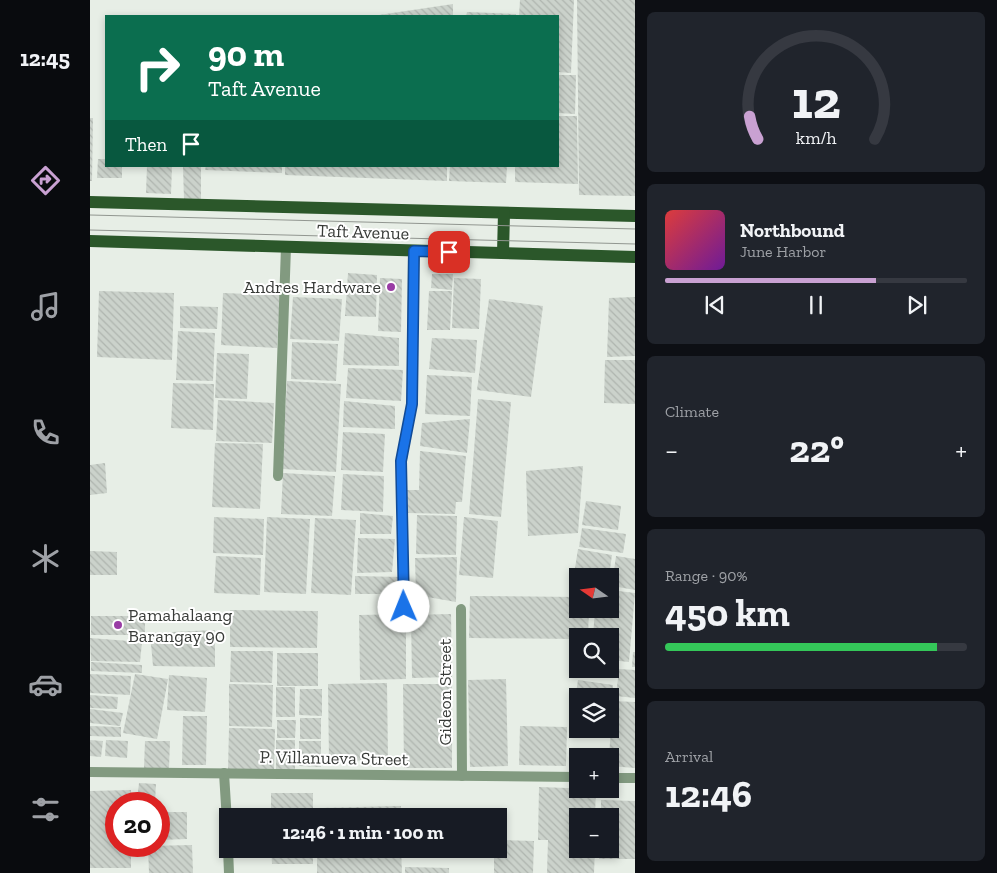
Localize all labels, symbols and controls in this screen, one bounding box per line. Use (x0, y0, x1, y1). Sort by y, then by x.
text: 90 m (208, 33, 284, 75)
icon: right (125, 35, 190, 100)
text: 12:45 (20, 45, 70, 72)
text: 12 (792, 69, 840, 131)
text: Taft Avenue (208, 75, 321, 102)
text: km/h (796, 127, 836, 149)
icon: arrive (177, 130, 205, 158)
text: Then (125, 133, 167, 156)
icon: directions (28, 163, 63, 198)
street label: Taft Avenue (316, 219, 410, 245)
text: Northbound (740, 219, 845, 242)
pin (428, 231, 470, 273)
icon: arrive (435, 238, 463, 266)
text: June Harbor (740, 242, 826, 261)
place label: Andres Hardware (243, 276, 381, 298)
marker: Andres Hardware (385, 281, 397, 293)
icon: music (28, 289, 63, 324)
icon: previous (701, 291, 729, 319)
icon: pause (802, 291, 830, 319)
icon: next (903, 291, 931, 319)
text: Climate (665, 402, 719, 421)
icon: phone (28, 415, 63, 450)
text: 22° (789, 426, 844, 472)
text: − (665, 434, 678, 467)
text: + (955, 434, 967, 467)
icon: climate (28, 541, 63, 576)
text: Range · 90% (665, 566, 748, 585)
north arrow (569, 568, 619, 618)
map controls (569, 568, 619, 858)
position arrow (377, 580, 429, 632)
text: 450 km (665, 590, 790, 636)
place label: Pamahalaang Barangay 90 (128, 604, 232, 647)
marker: Pamahalaang Barangay 90 (112, 619, 124, 631)
button: search (569, 628, 619, 678)
street label: Gideon Street (434, 638, 456, 745)
icon: car (28, 667, 63, 702)
button: layers (569, 688, 619, 738)
street label: P. Villanueva Street (259, 746, 409, 770)
text: Arrival (665, 747, 713, 766)
button: + (569, 748, 619, 798)
text: 12:46 (665, 771, 752, 817)
icon: filters (28, 792, 63, 827)
speed limit sign: 20 (105, 792, 170, 857)
button: − (569, 808, 619, 858)
text: 12:46 · 1 min · 100 m (282, 821, 444, 844)

